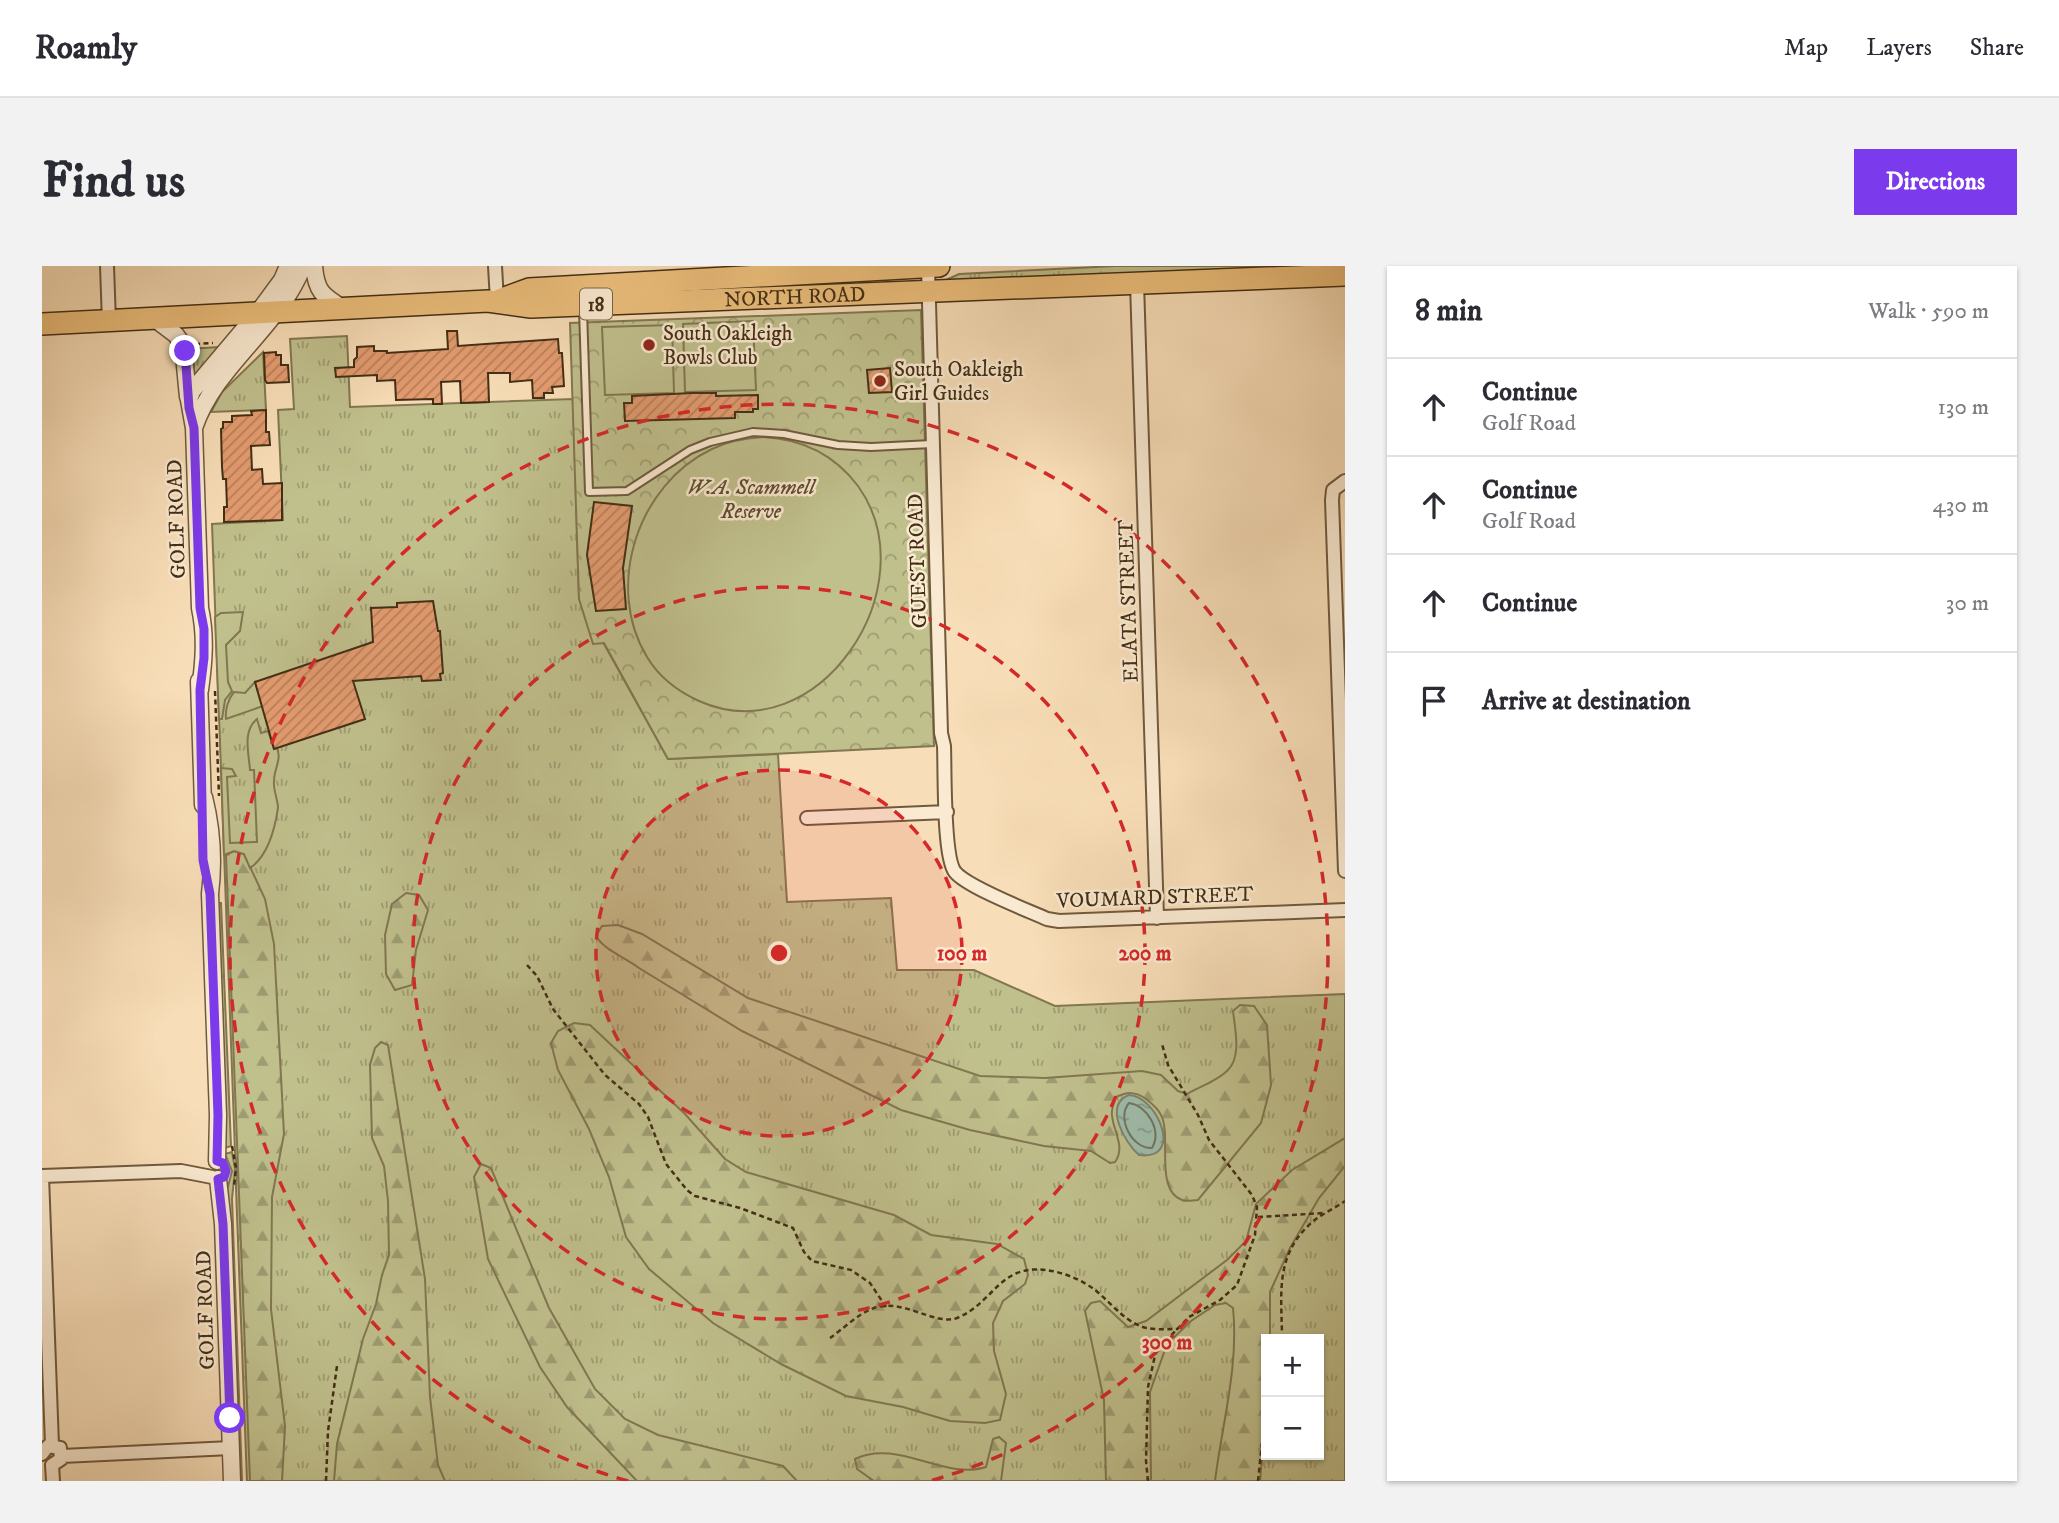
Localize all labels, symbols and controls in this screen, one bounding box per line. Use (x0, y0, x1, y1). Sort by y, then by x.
text: Roamly (35, 28, 137, 69)
text: Map (1784, 33, 1828, 63)
text: Layers (1866, 33, 1932, 63)
text: Share (1970, 33, 2024, 63)
button: Directions (1854, 149, 2017, 215)
text: Find us (42, 151, 185, 213)
street label: NORTH ROAD (724, 282, 866, 313)
road number: 18 (580, 288, 612, 320)
text: 8 min (1415, 293, 1482, 330)
text: Walk · 590 m (1868, 297, 1989, 326)
place label: South Oakleigh Bowls Club (663, 321, 792, 371)
route end (169, 335, 200, 366)
marker: South Oakleigh Bowls Club (641, 337, 657, 353)
place label: South Oakleigh Girl Guides (894, 357, 1023, 407)
marker: South Oakleigh Girl Guides (872, 373, 888, 389)
text: Continue (1482, 376, 1577, 409)
icon: ahead (1415, 388, 1453, 426)
text: 130 m (1937, 393, 1989, 422)
text: Golf Road (1482, 409, 1576, 438)
street label: GOLF ROAD (162, 459, 192, 579)
text: Continue (1482, 474, 1577, 507)
park label: W.A. Scammell Reserve (687, 475, 817, 525)
icon: ahead (1415, 486, 1453, 524)
text: 430 m (1933, 491, 1989, 520)
street label: GUEST ROAD (903, 493, 933, 629)
text: Golf Road (1482, 507, 1576, 536)
street label: ELATA STREET (1113, 519, 1145, 683)
icon: ahead (1415, 584, 1453, 622)
text: Continue (1482, 587, 1577, 620)
text: 30 m (1946, 589, 1989, 618)
icon: arrive (1415, 682, 1453, 720)
text: Arrive at destination (1482, 685, 1691, 718)
street label: VOUMARD STREET (1055, 882, 1254, 914)
centre of rings (767, 941, 791, 965)
text: 100 m (937, 941, 987, 967)
text: 200 m (1118, 941, 1172, 967)
street label: GOLF ROAD (191, 1250, 221, 1370)
text: 300 m (1142, 1330, 1193, 1356)
map controls (1261, 1334, 1324, 1460)
button: + (1261, 1334, 1324, 1397)
button: − (1261, 1397, 1324, 1460)
route start (214, 1402, 245, 1433)

